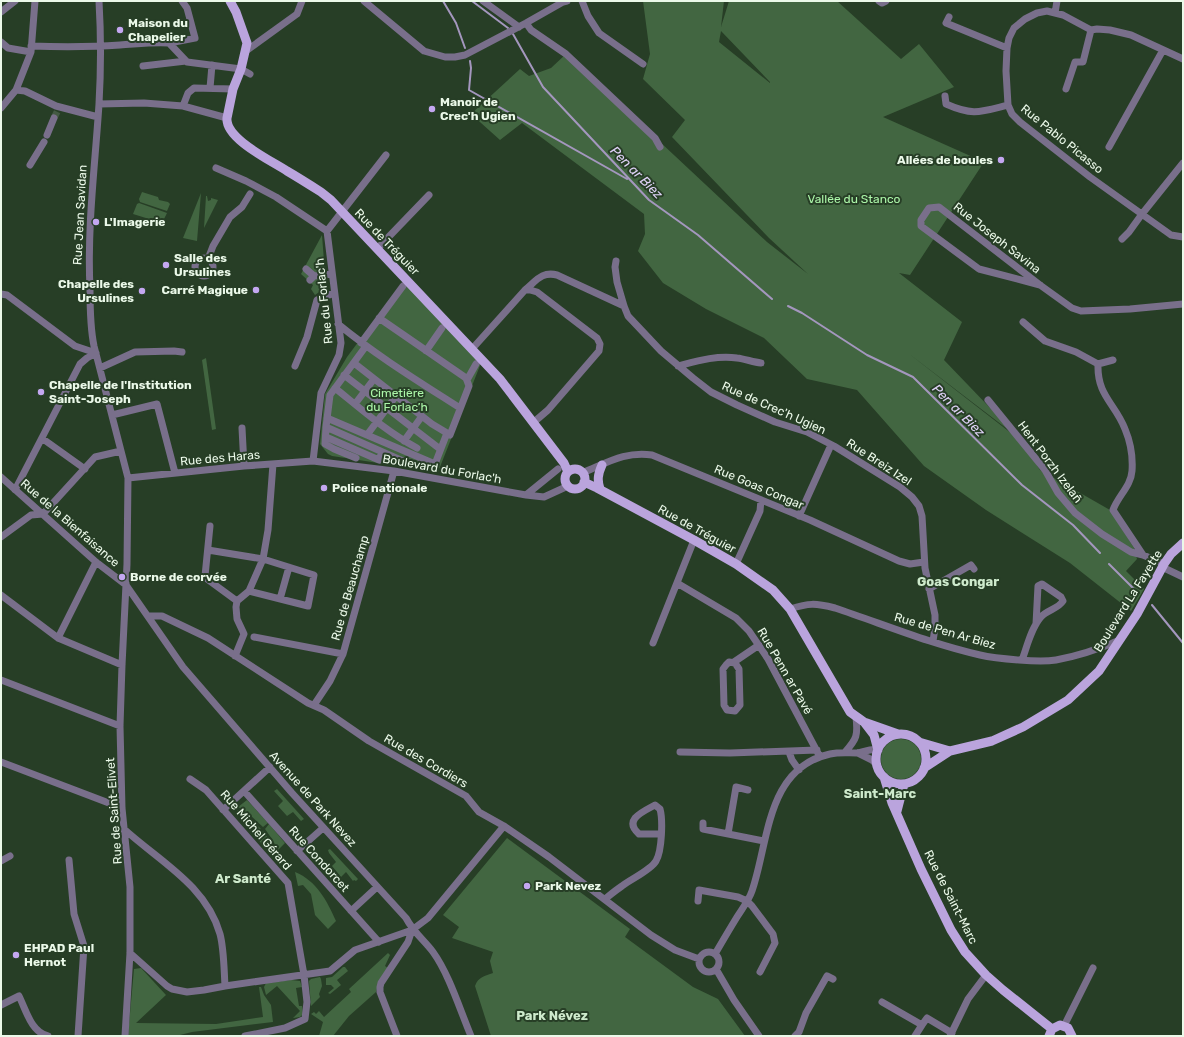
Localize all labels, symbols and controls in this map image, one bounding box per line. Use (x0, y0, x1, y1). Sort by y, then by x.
place label: Maison du Chapelier (128, 16, 188, 44)
marker: Maison du Chapelier (115, 25, 125, 35)
place label: Manoir de Crec'h Ugien (440, 95, 516, 123)
street label: Rue Pablo Picasso (1018, 102, 1106, 177)
marker: Manoir de Crec'h Ugien (427, 104, 437, 114)
water label: Pen ar Biez (607, 143, 666, 202)
place label: Allées de boules (897, 153, 993, 167)
marker: Allées de boules (996, 155, 1006, 165)
street label: Rue Jean Savidan (70, 164, 90, 266)
park label: Vallée du Stanco (808, 192, 901, 206)
street label: Rue Joseph Savina (951, 200, 1043, 276)
street label: Rue de Tréguier (352, 206, 423, 278)
place label: L'Imagerie (104, 215, 165, 229)
marker: L'Imagerie (91, 217, 101, 227)
place label: Salle des Ursulines (174, 251, 231, 279)
street label: Rue du Forlac'h (313, 257, 335, 345)
marker: Salle des Ursulines (161, 260, 171, 270)
place label: Chapelle des Ursulines (58, 277, 134, 305)
place label: Carré Magique (162, 283, 248, 297)
marker: Carré Magique (251, 285, 261, 295)
marker: Chapelle des Ursulines (137, 286, 147, 296)
place label: Chapelle de l'Institution Saint-Joseph (49, 378, 192, 406)
street label: Rue de Crec'h Ugien (720, 379, 828, 437)
water label: Pen ar Biez (929, 381, 988, 440)
park label: Cimetière du Forlac’h (366, 386, 428, 414)
marker: Chapelle de l'Institution Saint-Joseph (36, 387, 46, 397)
street label: Hent Porzh Izelañ (1015, 419, 1085, 505)
street label: Rue Breiz Izel (844, 436, 914, 488)
street label: Rue des Haras (180, 448, 260, 468)
street label: Boulevard du Forlac'h (381, 452, 503, 486)
street label: Rue Goas Congar (712, 462, 806, 512)
street label: Rue de la Bienfaisance (18, 476, 122, 570)
place label: Police nationale (332, 481, 427, 495)
marker: Police nationale (319, 483, 329, 493)
street label: Rue de Tréguier (656, 502, 739, 556)
street label: Rue de Beauchamp (328, 534, 372, 642)
street label: Boulevard La Fayette (1091, 547, 1165, 655)
place label: Borne de corvée (130, 570, 227, 584)
marker: Borne de corvée (117, 572, 127, 582)
district label: Goas Congar (917, 574, 999, 589)
street label: Rue de Pen Ar Biez (893, 610, 997, 652)
street label: Rue Penn ar Pavé (755, 625, 816, 717)
street label: Rue des Cordiers (382, 731, 470, 791)
street label: Avenue de Park Nevez (266, 748, 360, 850)
street label: Rue de Saint-Elivet (103, 757, 125, 865)
district label: Saint-Marc (844, 786, 917, 801)
street label: Rue Michel Gérard (218, 787, 294, 873)
street label: Rue Condorcet (286, 823, 352, 895)
street label: Rue de Saint-Marc (921, 848, 981, 946)
district label: Ar Santé (215, 871, 271, 886)
place label: Park Nevez (535, 879, 602, 893)
marker: Park Nevez (522, 881, 532, 891)
place label: EHPAD Paul Hernot (24, 941, 94, 969)
marker: EHPAD Paul Hernot (11, 950, 21, 960)
district label: Park Névez (516, 1008, 588, 1023)

